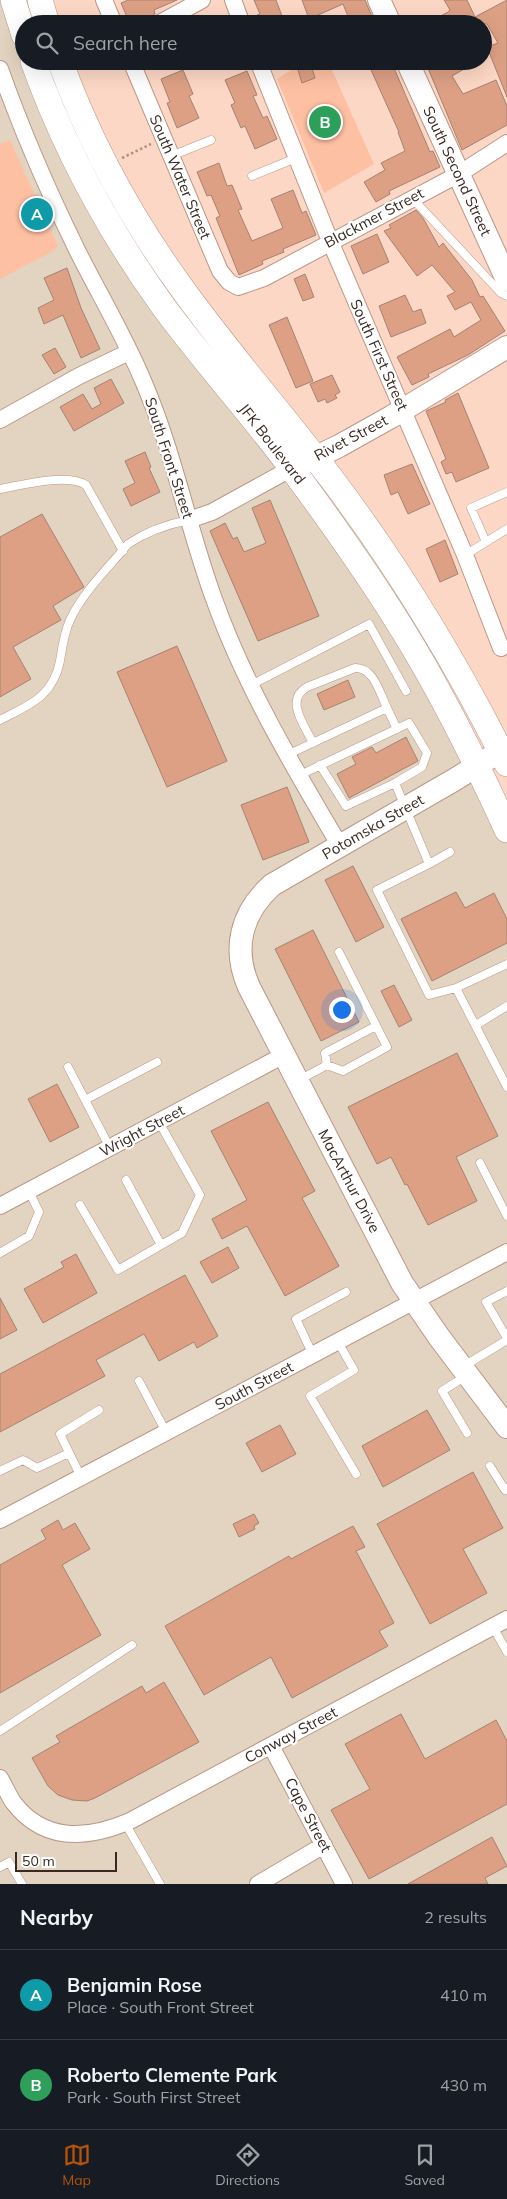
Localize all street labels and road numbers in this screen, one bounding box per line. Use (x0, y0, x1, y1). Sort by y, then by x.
street label: South Second Street (419, 103, 496, 239)
street label: South Water Street (146, 112, 215, 242)
street label: Blackmer Street (321, 183, 427, 252)
street label: South First Street (346, 296, 413, 413)
street label: South Front Street (141, 395, 198, 521)
street label: JFK Boulevard (235, 400, 310, 488)
street label: Rivet Street (311, 410, 391, 465)
street label: Potomska Street (318, 790, 427, 863)
street label: Wright Street (96, 1100, 187, 1161)
street label: MacArthur Drive (314, 1126, 385, 1236)
street label: South Street (211, 1357, 296, 1414)
street label: Conway Street (241, 1702, 340, 1767)
street label: Cape Street (281, 1774, 336, 1855)

